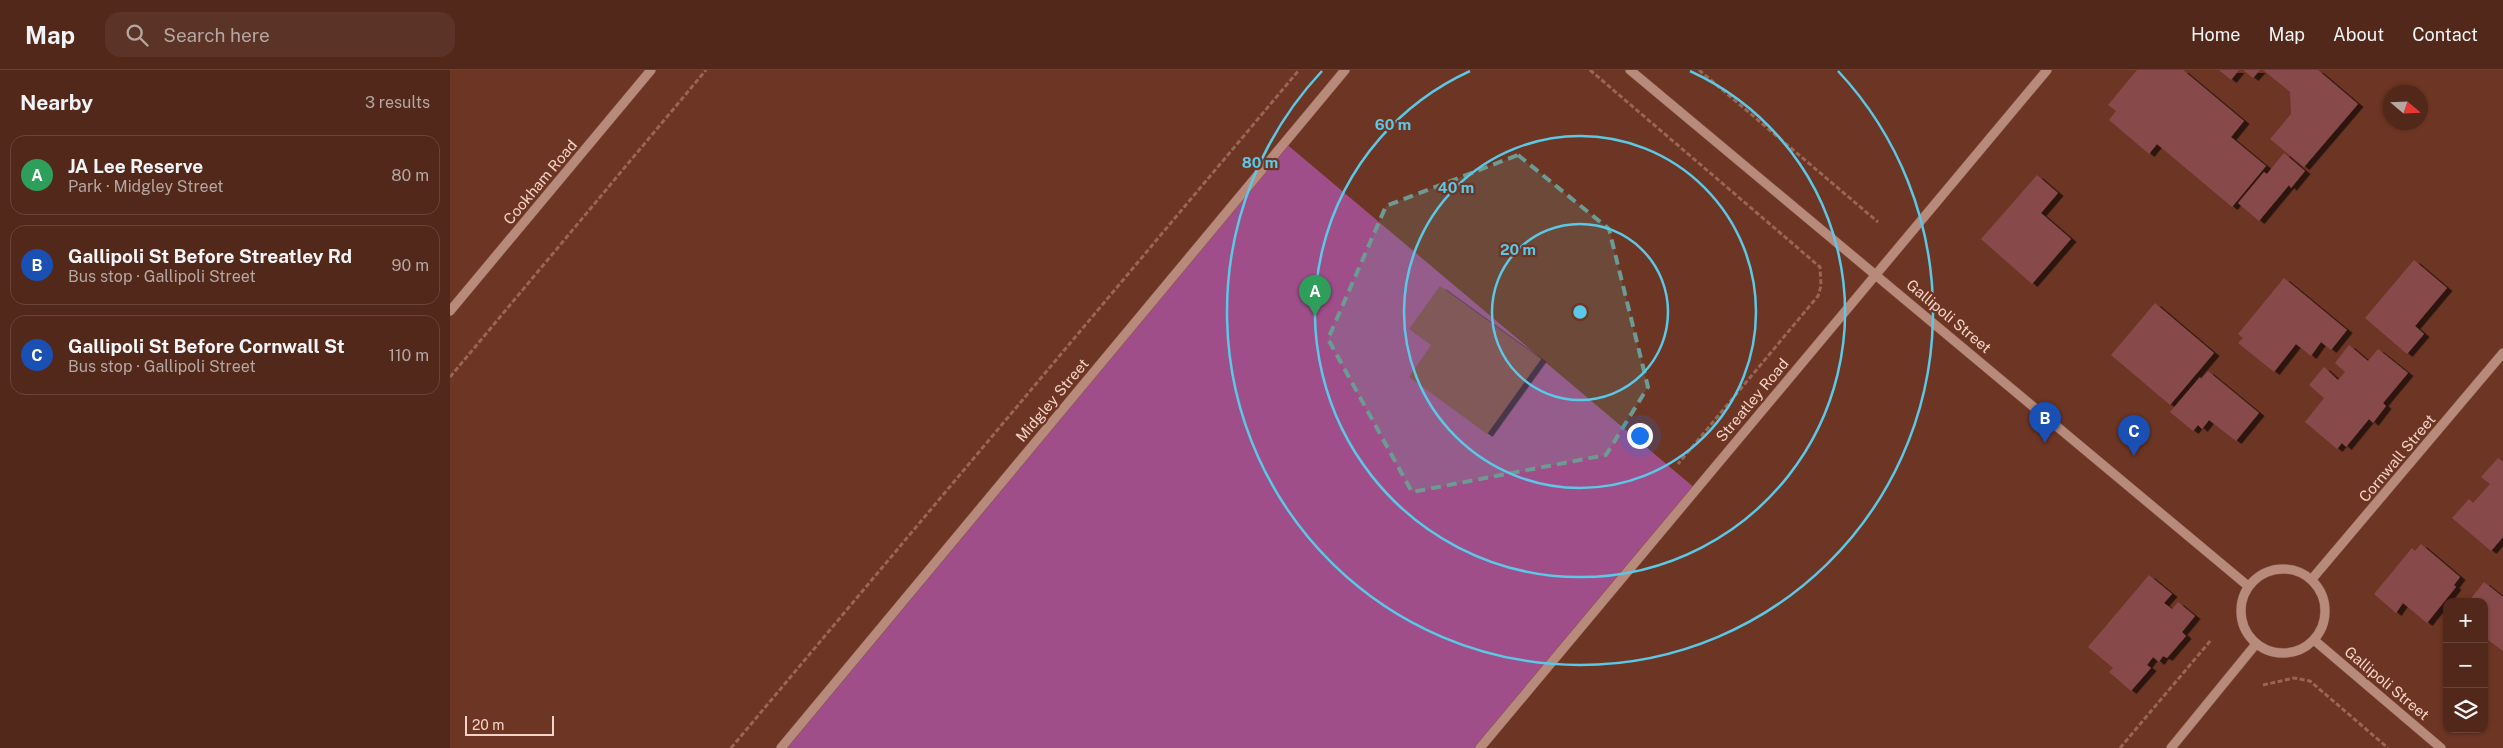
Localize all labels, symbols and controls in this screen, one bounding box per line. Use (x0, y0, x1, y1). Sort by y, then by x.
search box (105, 12, 455, 57)
text: Map (25, 21, 75, 49)
icon: search (123, 21, 151, 49)
text: Search here (163, 24, 270, 46)
text: Home (2191, 24, 2241, 45)
text: Map (2269, 24, 2305, 45)
text: About (2333, 24, 2384, 45)
text: Contact (2412, 24, 2478, 45)
north arrow (2383, 85, 2428, 130)
text: Nearby (20, 90, 93, 115)
text: 3 results (365, 93, 430, 112)
text: 60 m (1375, 116, 1411, 133)
street label: Cookham Road (500, 136, 580, 228)
text: 80 m (1242, 154, 1278, 171)
text: JA Lee Reserve (68, 155, 203, 177)
text: A (31, 166, 43, 185)
text: 80 m (391, 166, 429, 185)
text: Park · Midgley Street (68, 177, 224, 196)
text: 40 m (1438, 179, 1474, 196)
text: 20 m (1500, 241, 1536, 258)
text: Gallipoli St Before Streatley Rd (68, 245, 352, 267)
text: B (32, 256, 42, 275)
text: 90 m (392, 256, 429, 275)
text: Bus stop · Gallipoli Street (68, 267, 256, 286)
pin: A (1299, 275, 1331, 316)
street label: Gallipoli Street (1903, 276, 1995, 356)
centre of rings (1571, 303, 1589, 321)
text: Gallipoli St Before Cornwall St (68, 335, 345, 357)
text: C (31, 346, 43, 365)
text: 110 m (388, 346, 429, 365)
street label: Midgley Street (1012, 355, 1092, 445)
street label: Streatley Road (1712, 355, 1792, 445)
text: Bus stop · Gallipoli Street (68, 357, 256, 376)
pin: B (2029, 402, 2061, 443)
street label: Cornwall Street (2355, 411, 2439, 505)
pin: C (2118, 415, 2150, 456)
your location (1627, 423, 1653, 449)
map controls (2443, 598, 2488, 733)
button: + (2443, 598, 2488, 643)
street label: Gallipoli Street (2341, 643, 2433, 723)
button: − (2443, 643, 2488, 688)
button: layers (2443, 688, 2488, 733)
scale bar (465, 713, 554, 736)
text: 20 m (472, 717, 504, 733)

